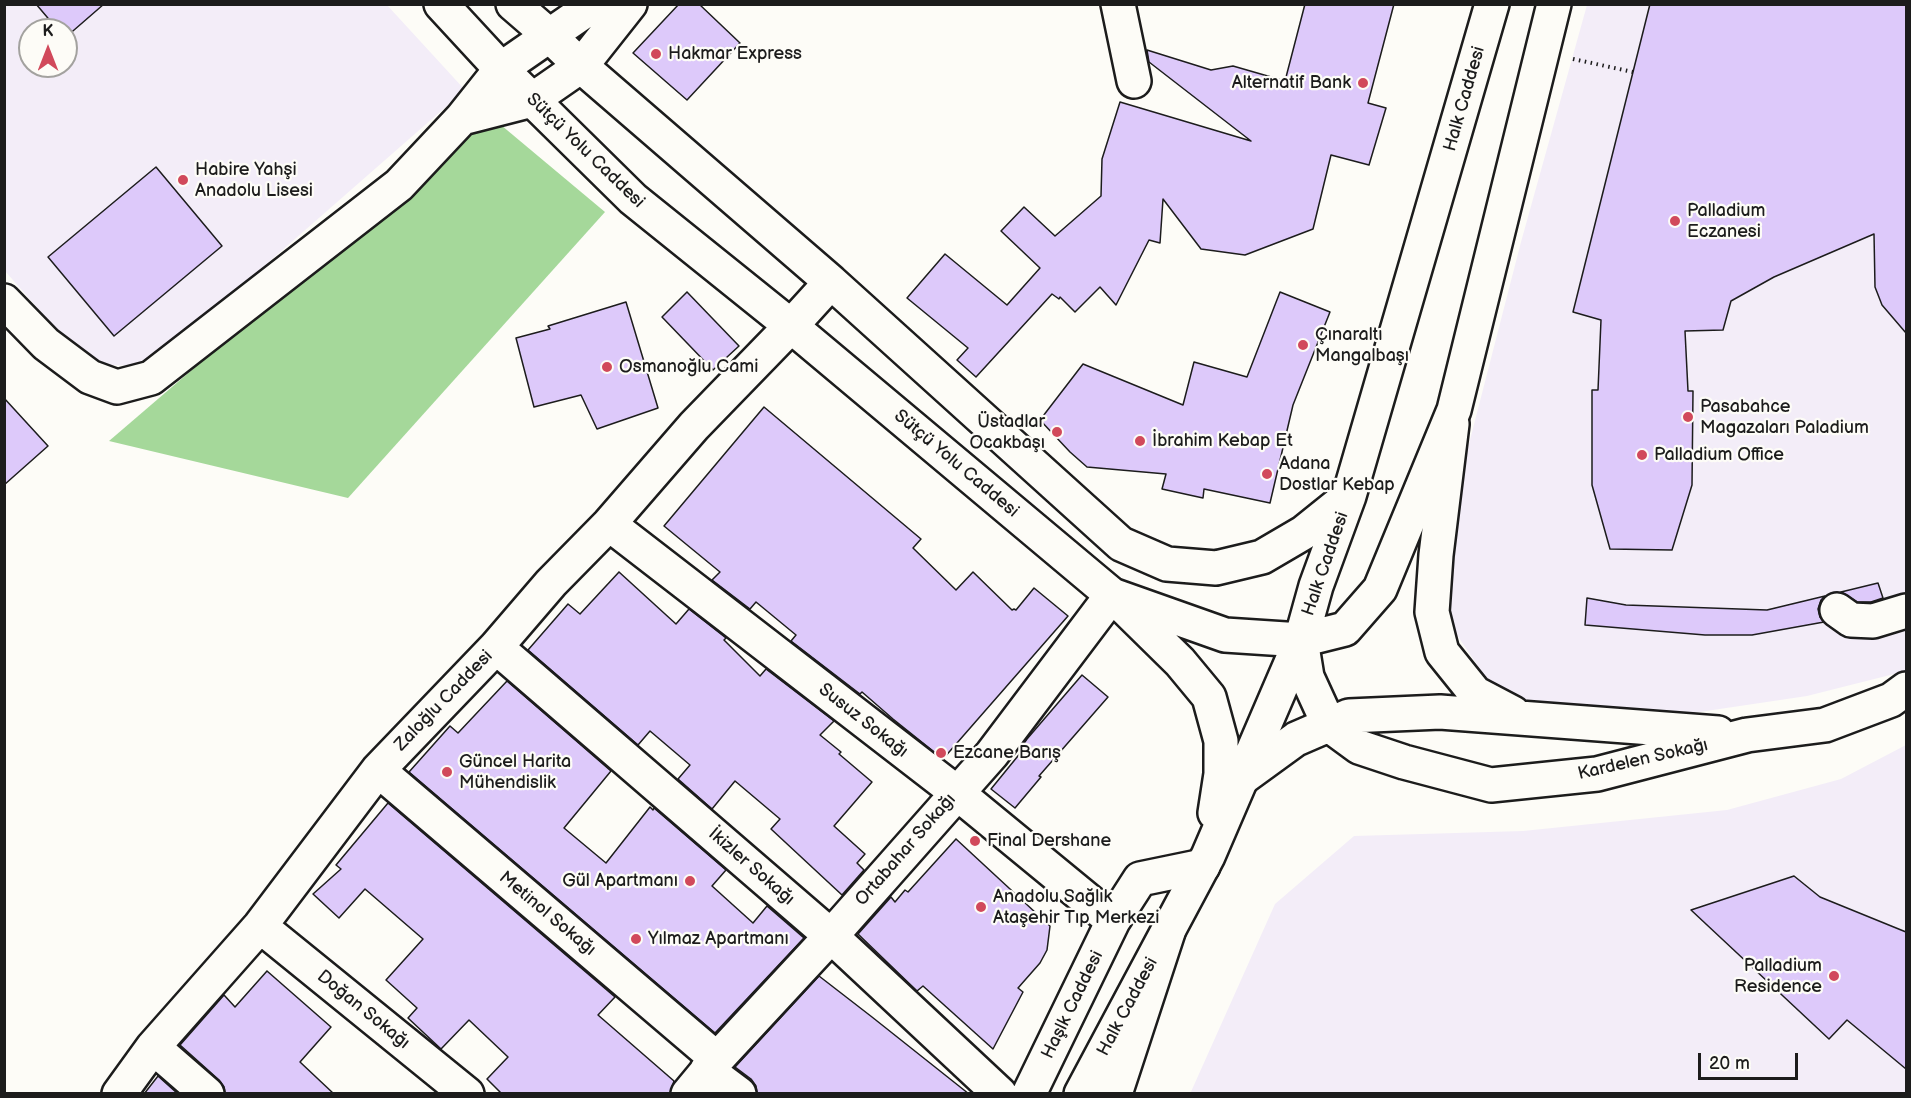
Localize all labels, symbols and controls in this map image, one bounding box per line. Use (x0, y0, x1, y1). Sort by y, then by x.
north arrow (18, 18, 78, 78)
text: K (43, 22, 53, 41)
place label: Hakmar Express (668, 43, 802, 65)
street label: Halk Caddesi (1440, 44, 1490, 154)
marker: Hakmar Express (649, 47, 663, 61)
place label: Alternatif Bank (1232, 72, 1351, 94)
marker: Alternatif Bank (1356, 76, 1370, 90)
street label: Sütçü Yolu Caddesi (521, 89, 649, 213)
place label: Habire Yahşi Anadolu Lisesi (195, 159, 313, 201)
marker: Habire Yahşi Anadolu Lisesi (176, 173, 190, 187)
place label: Palladium Eczanesi (1687, 200, 1765, 242)
marker: Palladium Eczanesi (1668, 214, 1682, 228)
place label: Çınaraltı Mangalbaşı (1315, 324, 1409, 366)
marker: Çınaraltı Mangalbaşı (1296, 338, 1310, 352)
place label: Osmanoğlu Cami (619, 356, 758, 378)
marker: Osmanoğlu Cami (600, 360, 614, 374)
place label: Pasabahce Magazaları Paladium (1700, 396, 1869, 438)
street label: Sütçü Yolu Caddesi (889, 406, 1023, 522)
marker: Pasabahce Magazaları Paladium (1681, 410, 1695, 424)
place label: Üstadlar Ocakbaşı (969, 411, 1045, 454)
marker: Üstadlar Ocakbaşı (1050, 425, 1064, 439)
place label: İbrahim Kebap Et (1152, 430, 1293, 452)
marker: İbrahim Kebap Et (1133, 434, 1147, 448)
place label: Palladium Office (1654, 444, 1784, 466)
marker: Palladium Office (1635, 448, 1649, 462)
place label: Adana Dostlar Kebap (1279, 453, 1395, 496)
marker: Adana Dostlar Kebap (1260, 467, 1274, 481)
street label: Halk Caddesi (1298, 509, 1354, 619)
street label: Zaloğlu Caddesi (390, 646, 498, 756)
street label: Susuz Sokağı (814, 679, 912, 763)
street label: Kardelen Sokağı (1576, 735, 1710, 785)
place label: Ezcane Barış (953, 742, 1061, 764)
marker: Ezcane Barış (934, 746, 948, 760)
place label: Güncel Harita Mühendislik (459, 751, 571, 794)
marker: Güncel Harita Mühendislik (440, 765, 454, 779)
street label: Ortabahar Sokağı (851, 789, 961, 911)
street label: İkizler Sokağı (703, 824, 799, 910)
place label: Final Dershane (987, 830, 1111, 852)
marker: Final Dershane (968, 834, 982, 848)
street label: Metinol Sokağı (494, 867, 600, 961)
place label: Gül Apartmanı (562, 870, 678, 892)
marker: Gül Apartmanı (683, 874, 697, 888)
place label: Anadolu Sağlık Ataşehir Tıp Merkezi (993, 886, 1159, 928)
marker: Anadolu Sağlık Ataşehir Tıp Merkezi (974, 900, 988, 914)
place label: Yılmaz Apartmanı (648, 928, 789, 950)
marker: Yılmaz Apartmanı (629, 932, 643, 946)
street label: Haşlk Caddesi (1038, 948, 1108, 1062)
street label: Halk Caddesi (1093, 954, 1163, 1060)
place label: Palladium Residence (1734, 955, 1822, 998)
street label: Doğan Sokağı (312, 966, 414, 1054)
marker: Palladium Residence (1827, 969, 1841, 983)
scale bar (1701, 1041, 1802, 1079)
text: 20 m (1709, 1053, 1750, 1074)

